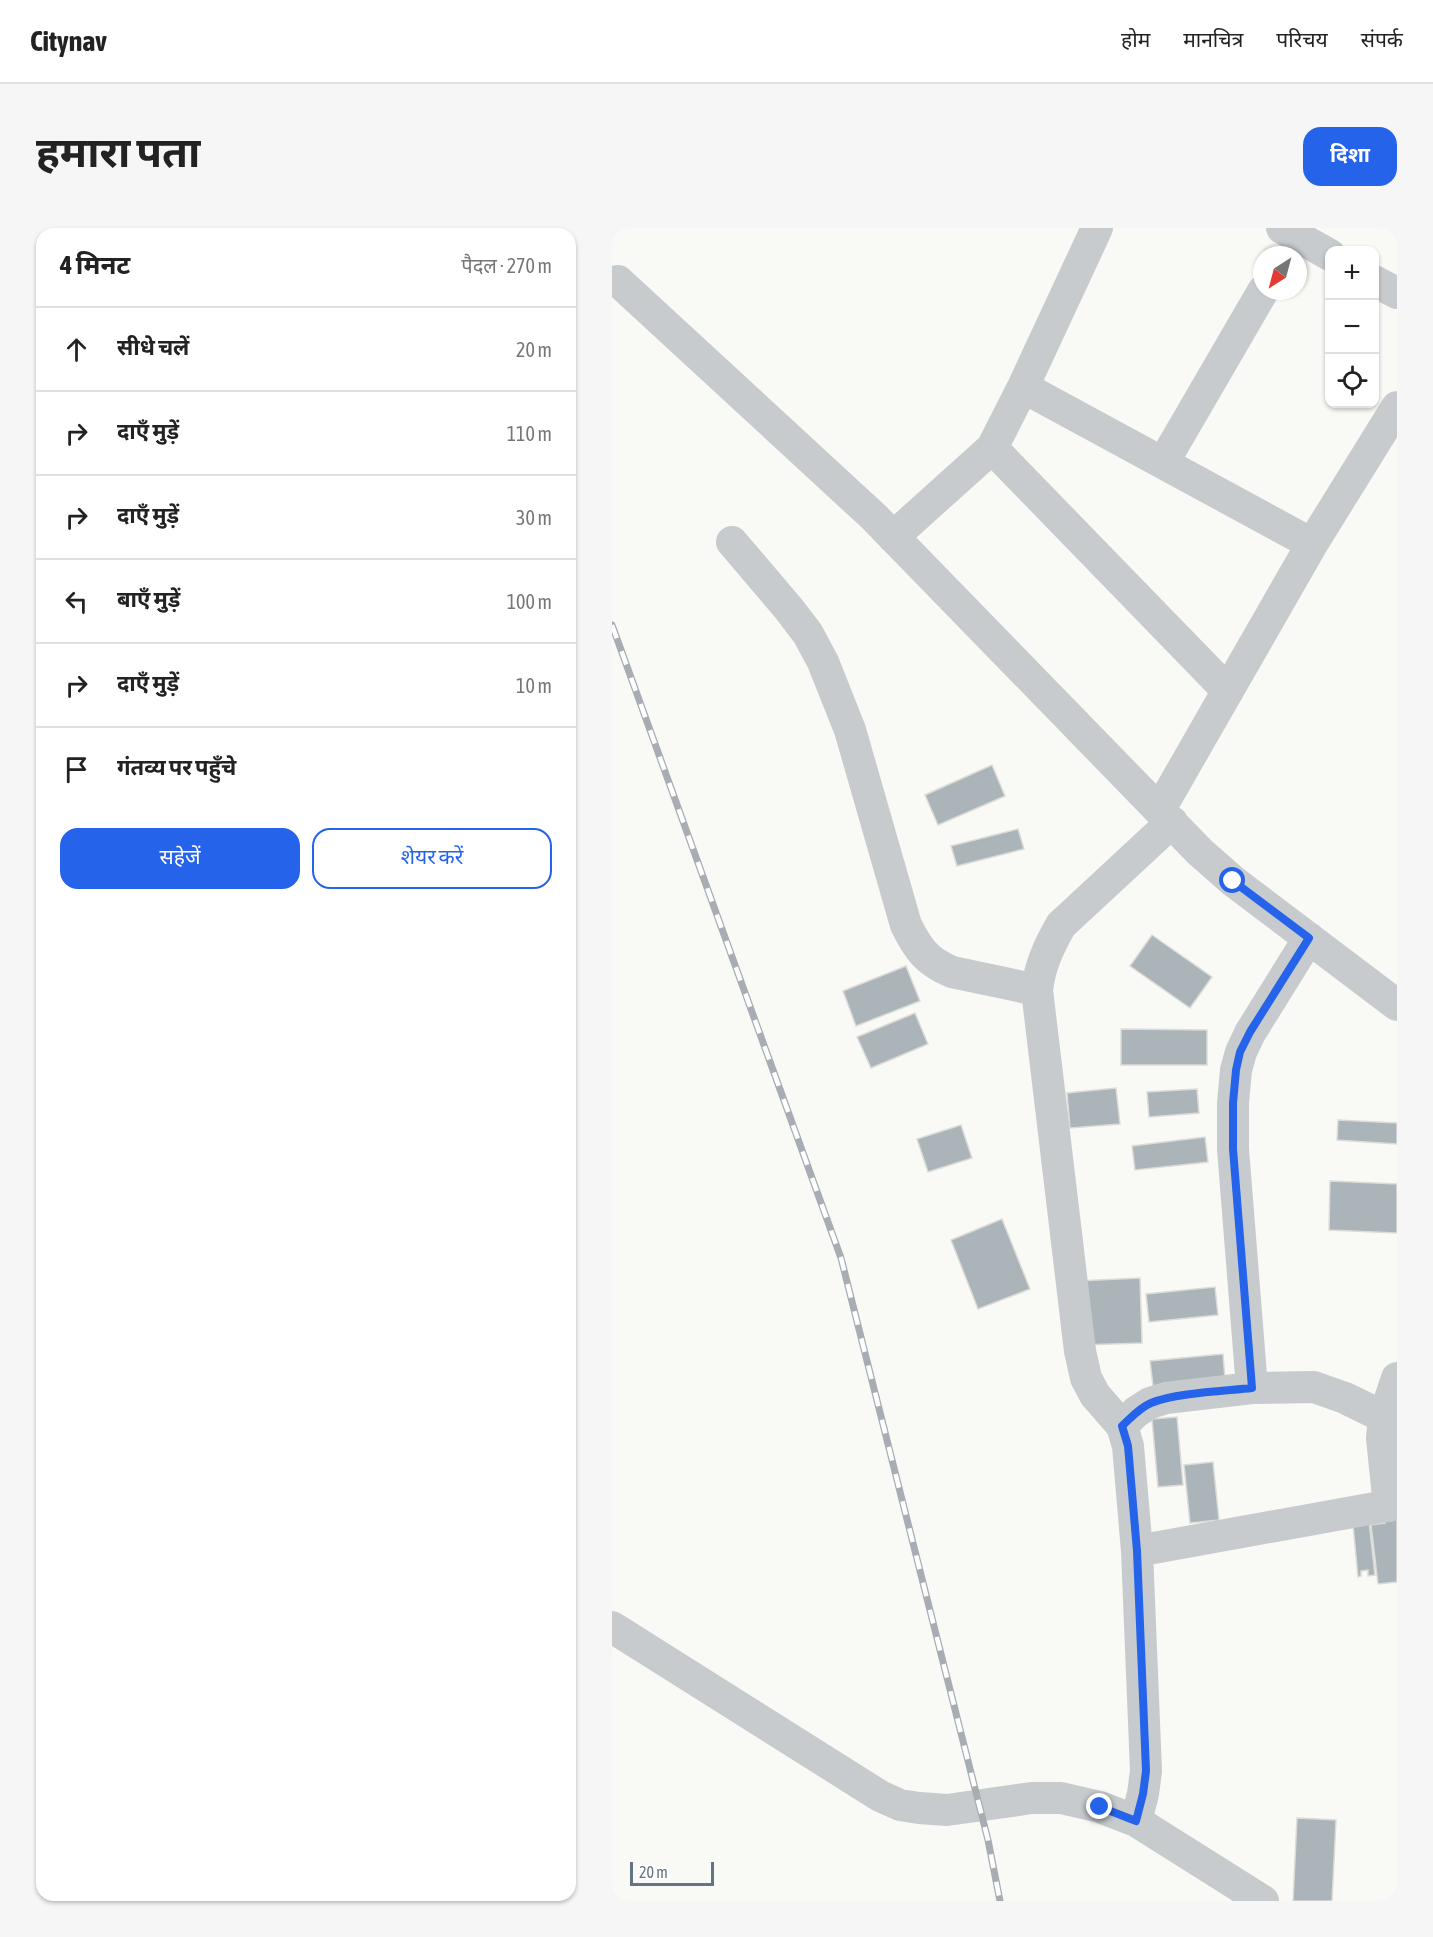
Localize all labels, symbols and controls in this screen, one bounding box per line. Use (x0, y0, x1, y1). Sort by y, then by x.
text: Citynav (30, 25, 107, 57)
text: होम (1121, 27, 1150, 51)
text: मानचित्र (1183, 27, 1243, 51)
text: परिचय (1276, 27, 1328, 51)
text: संपर्क (1361, 27, 1403, 51)
button: दिशा (1303, 127, 1397, 186)
text: हमारा पता (36, 128, 200, 176)
north arrow (1253, 246, 1307, 300)
map controls (1325, 246, 1379, 408)
button: + (1325, 246, 1379, 300)
text: 4 मिनट (60, 250, 130, 280)
text: पैदल · 270 m (461, 254, 552, 277)
button: − (1325, 300, 1379, 354)
icon: ahead (60, 333, 93, 366)
text: सीधे चलें (117, 334, 189, 360)
text: 20 m (516, 338, 552, 361)
button: locate (1325, 354, 1379, 408)
icon: right (60, 417, 93, 450)
text: दाएँ मुड़ें (117, 418, 179, 444)
text: 110 m (507, 422, 552, 445)
icon: right (60, 501, 93, 534)
text: दाएँ मुड़ें (117, 502, 179, 528)
text: 30 m (516, 506, 552, 529)
icon: left (60, 585, 93, 618)
text: बाएँ मुड़ें (117, 586, 180, 612)
text: 100 m (507, 590, 552, 613)
icon: right (60, 669, 93, 702)
text: दाएँ मुड़ें (117, 670, 179, 696)
text: 10 m (516, 674, 552, 697)
icon: arrive (60, 753, 93, 786)
text: गंतव्य पर पहुँचे (117, 754, 236, 780)
button: सहेजें (60, 828, 300, 889)
button: शेयर करें (312, 828, 552, 889)
route start (1219, 867, 1245, 893)
route end (1086, 1793, 1112, 1819)
scale bar (630, 1859, 714, 1886)
text: 20 m (639, 1863, 668, 1881)

